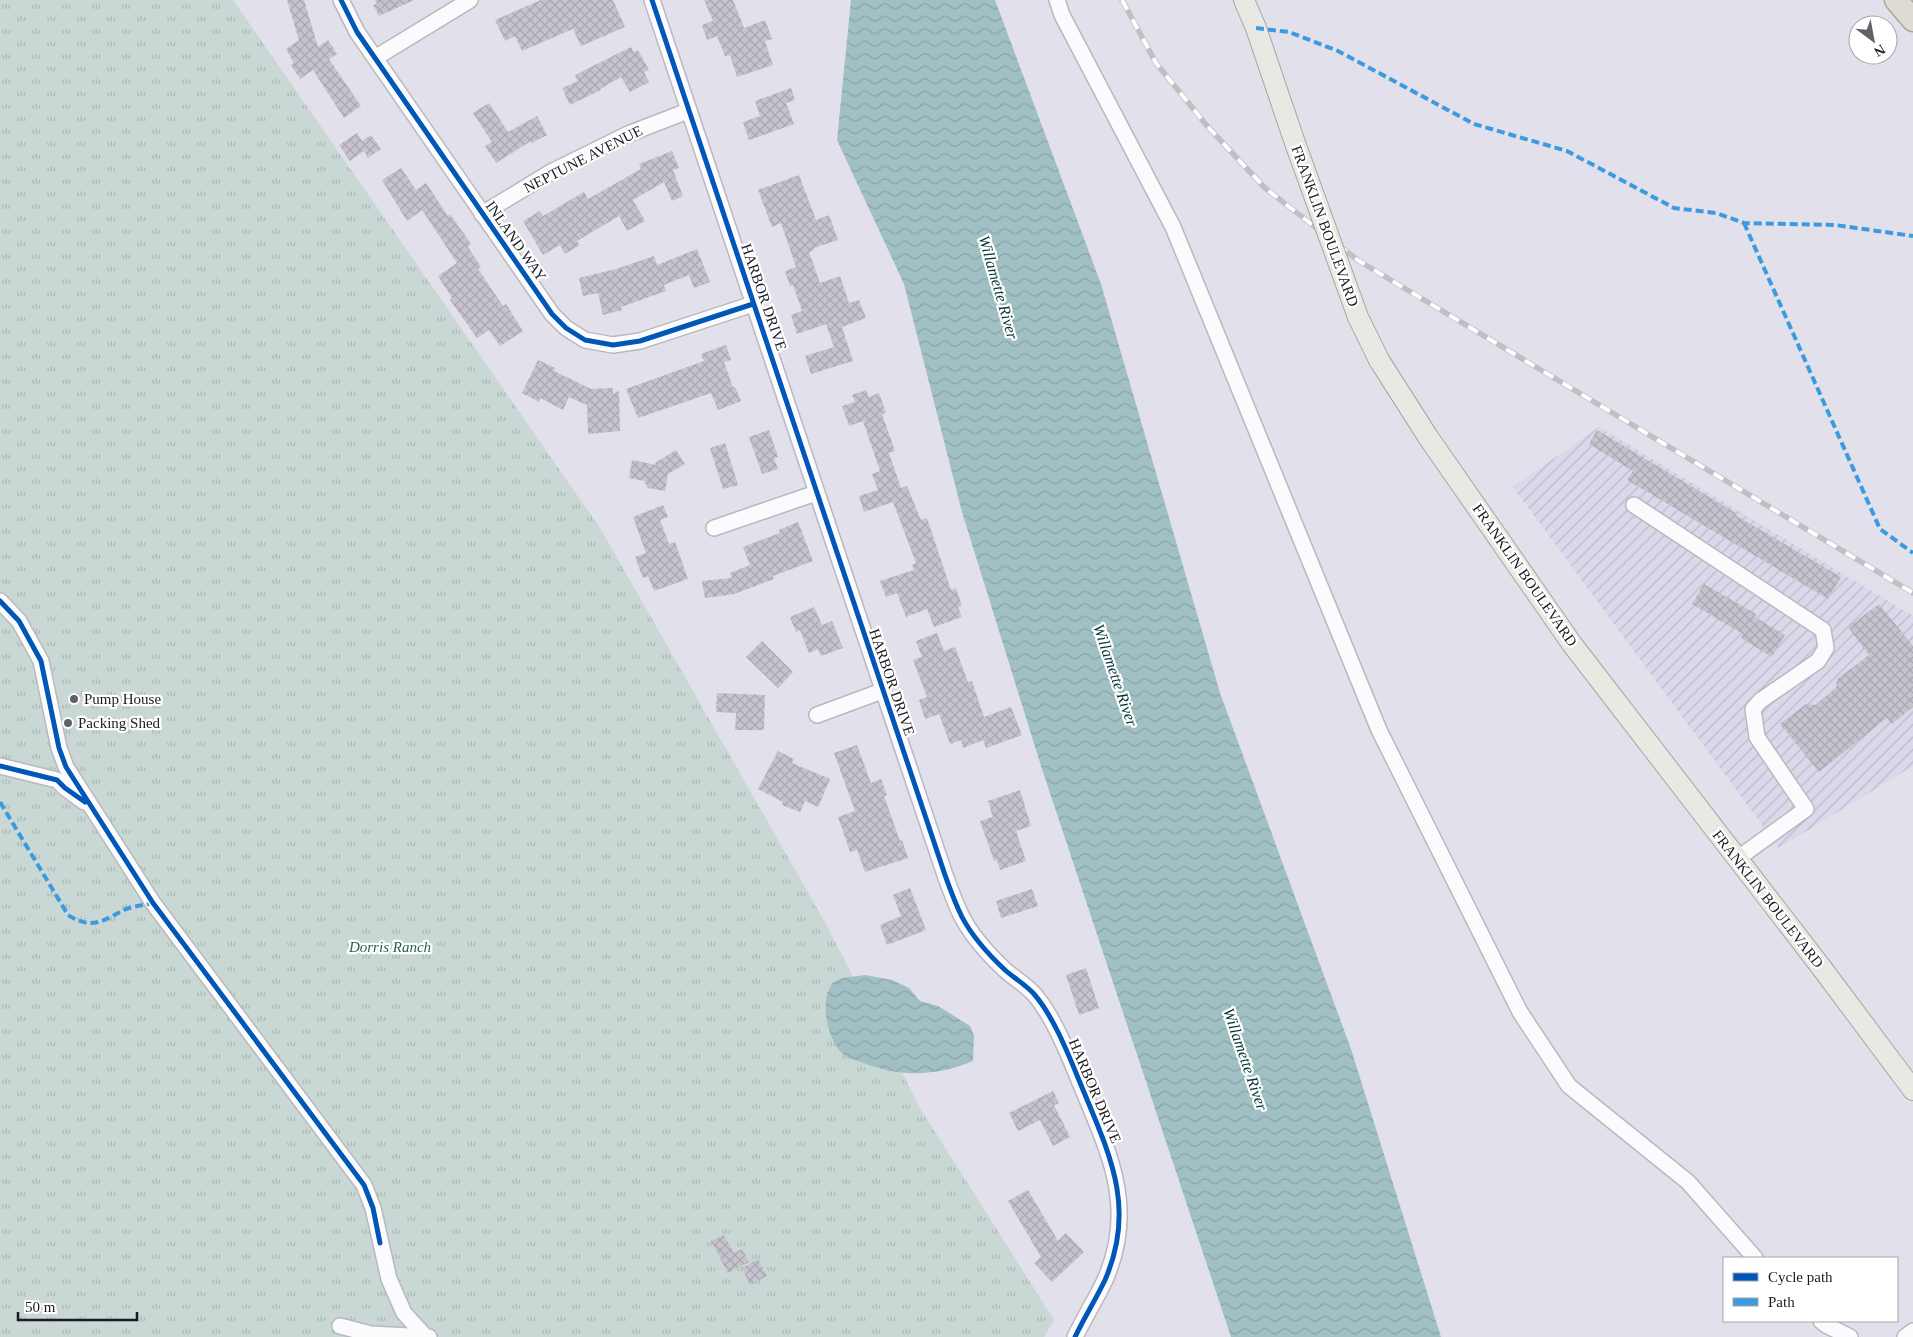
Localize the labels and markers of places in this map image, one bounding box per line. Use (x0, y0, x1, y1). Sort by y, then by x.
place label: Pump House (84, 691, 161, 707)
marker: Pump House (68, 693, 80, 705)
place label: Packing Shed (78, 715, 161, 731)
marker: Packing Shed (62, 717, 74, 729)

